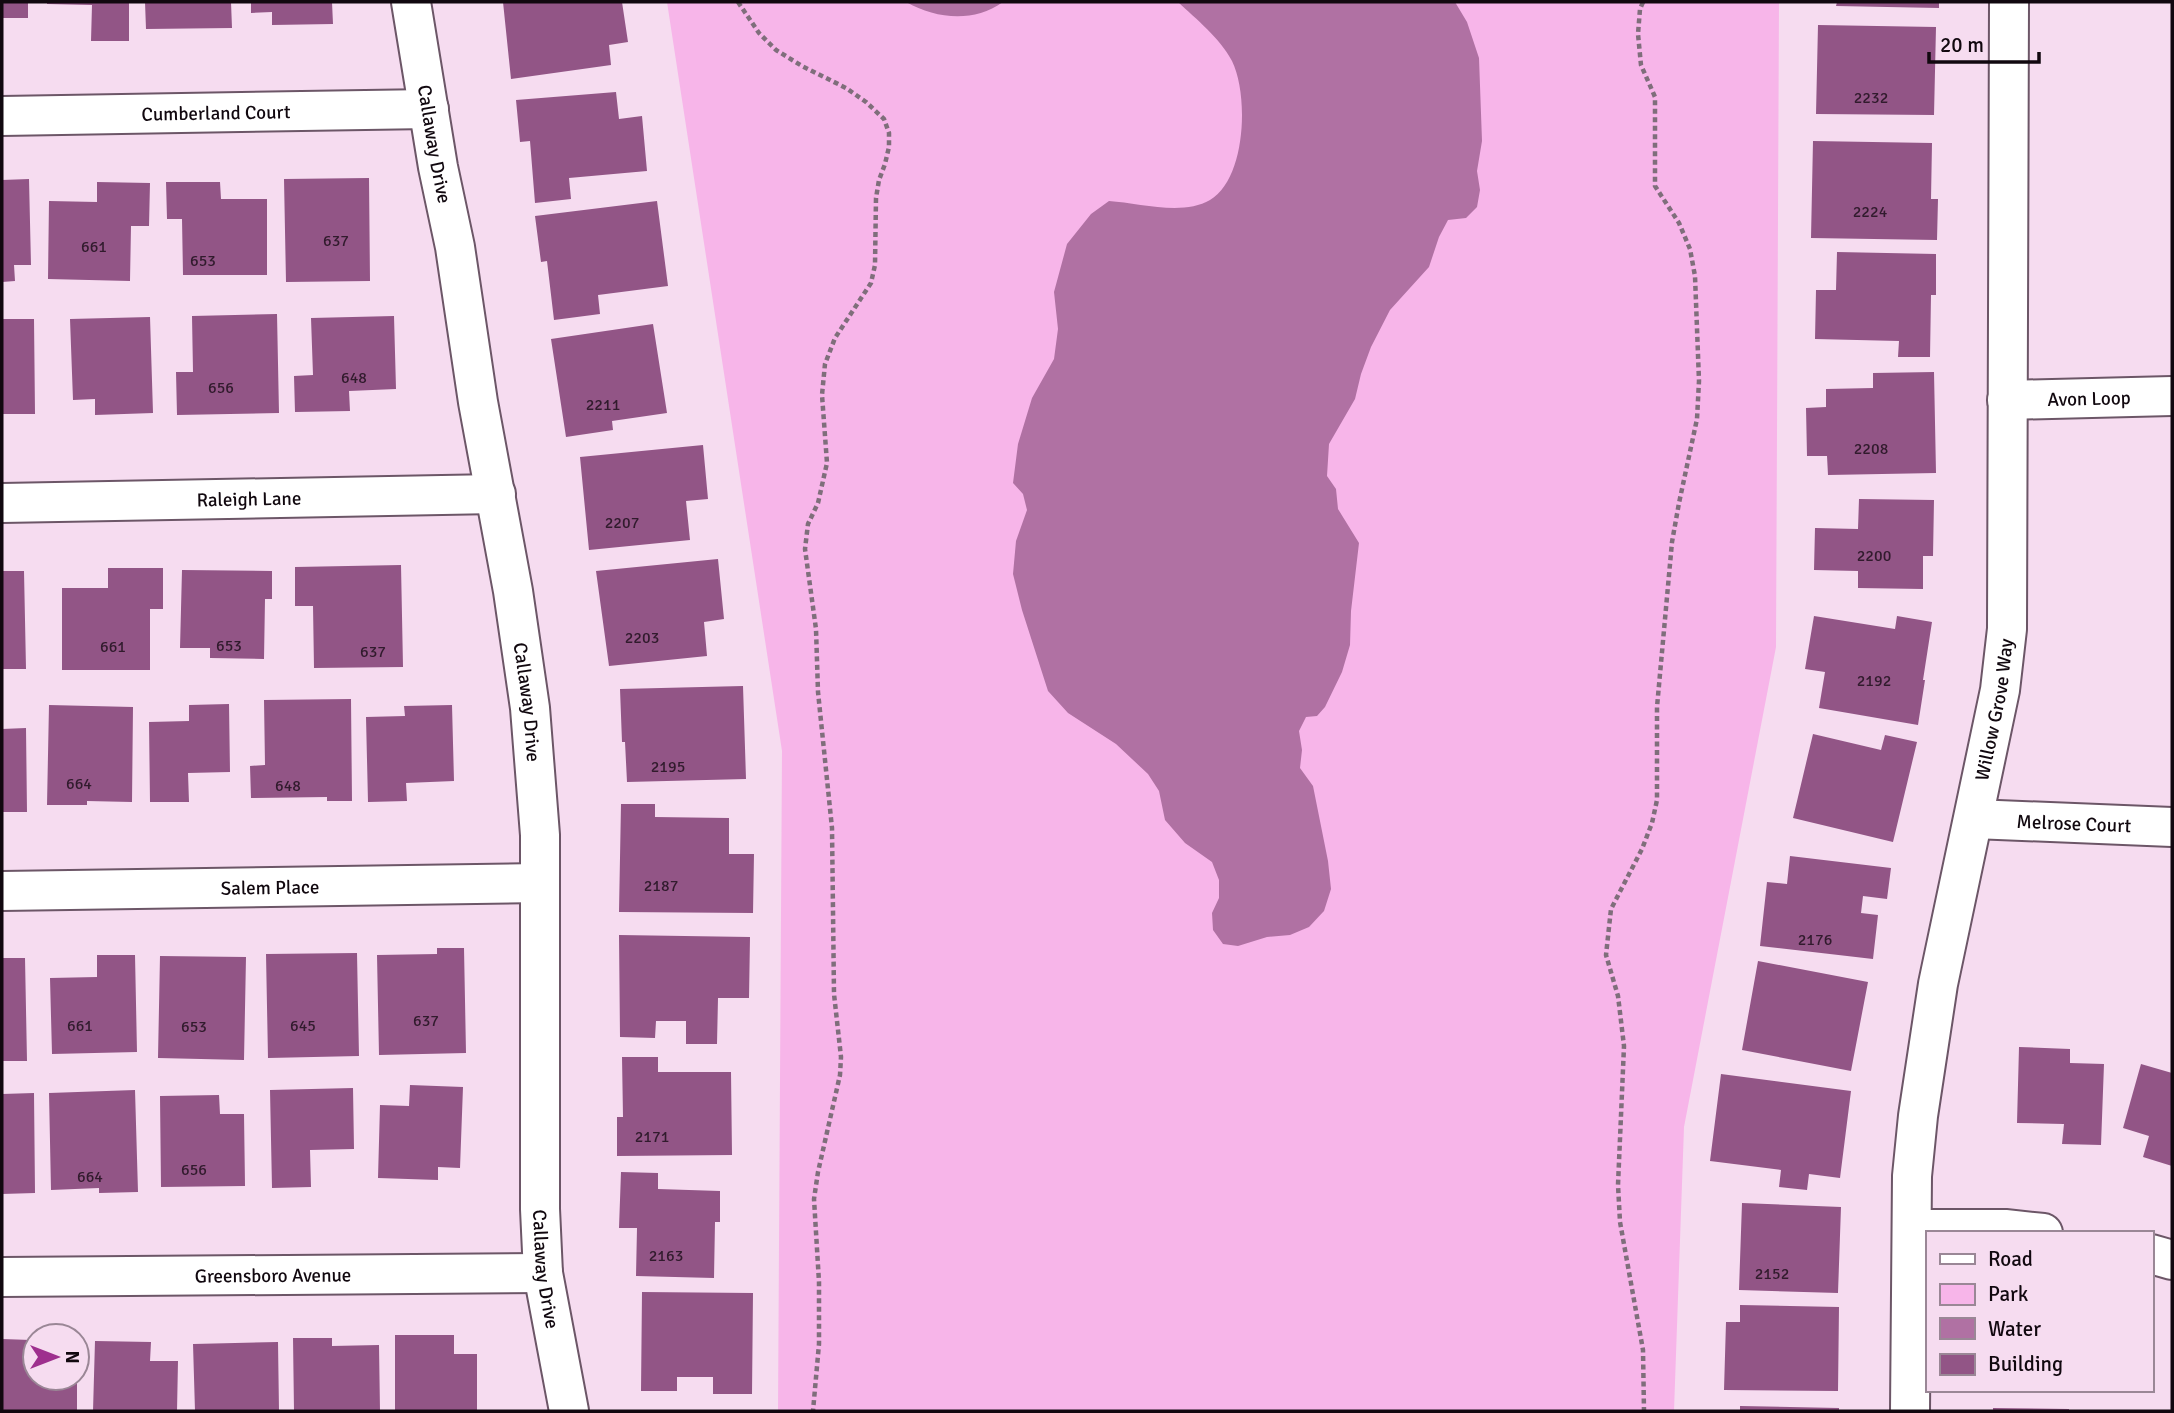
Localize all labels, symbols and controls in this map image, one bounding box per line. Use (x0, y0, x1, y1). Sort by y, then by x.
scale bar (1929, 21, 2039, 65)
text: 20 m (1940, 32, 1984, 58)
street label: Callaway Drive (412, 83, 456, 206)
house number: 2232 (1854, 88, 1888, 108)
street label: Cumberland Court (141, 100, 291, 127)
house number: 2224 (1853, 202, 1888, 222)
house number: 637 (323, 231, 349, 251)
house number: 661 (81, 237, 107, 257)
house number: 653 (190, 251, 216, 271)
house number: 648 (341, 368, 367, 388)
house number: 656 (208, 378, 234, 398)
street label: Avon Loop (2047, 386, 2131, 412)
house number: 2211 (586, 395, 620, 415)
house number: 2208 (1854, 439, 1888, 459)
street label: Raleigh Lane (196, 487, 302, 512)
house number: 2207 (605, 513, 639, 533)
house number: 2200 (1857, 546, 1891, 566)
house number: 2203 (625, 628, 659, 648)
house number: 653 (216, 636, 242, 656)
house number: 661 (100, 637, 126, 657)
street label: Willow Grove Way (1970, 637, 2019, 783)
street label: Callaway Drive (508, 641, 545, 763)
house number: 637 (360, 642, 386, 662)
house number: 2192 (1857, 671, 1891, 691)
house number: 2195 (651, 757, 685, 777)
house number: 664 (66, 774, 92, 794)
house number: 648 (275, 776, 301, 796)
street label: Melrose Court (2016, 810, 2132, 838)
street label: Salem Place (220, 875, 320, 901)
house number: 2187 (644, 876, 678, 896)
house number: 2176 (1798, 930, 1832, 950)
house number: 637 (413, 1011, 439, 1031)
house number: 661 (67, 1016, 93, 1036)
house number: 645 (290, 1016, 316, 1036)
house number: 653 (181, 1017, 207, 1037)
house number: 2171 (635, 1127, 669, 1147)
house number: 656 (181, 1160, 207, 1180)
house number: 664 (77, 1167, 103, 1187)
street label: Callaway Drive (527, 1209, 564, 1331)
legend (1926, 1231, 2153, 1392)
house number: 2163 (649, 1246, 683, 1266)
text: Road (1988, 1246, 2033, 1272)
street label: Greensboro Avenue (195, 1263, 351, 1289)
house number: 2152 (1755, 1264, 1789, 1284)
text: Park (1988, 1281, 2029, 1307)
text: Water (1988, 1316, 2041, 1342)
north arrow (21, 1322, 91, 1392)
text: N (60, 1350, 84, 1364)
text: Building (1988, 1351, 2063, 1377)

